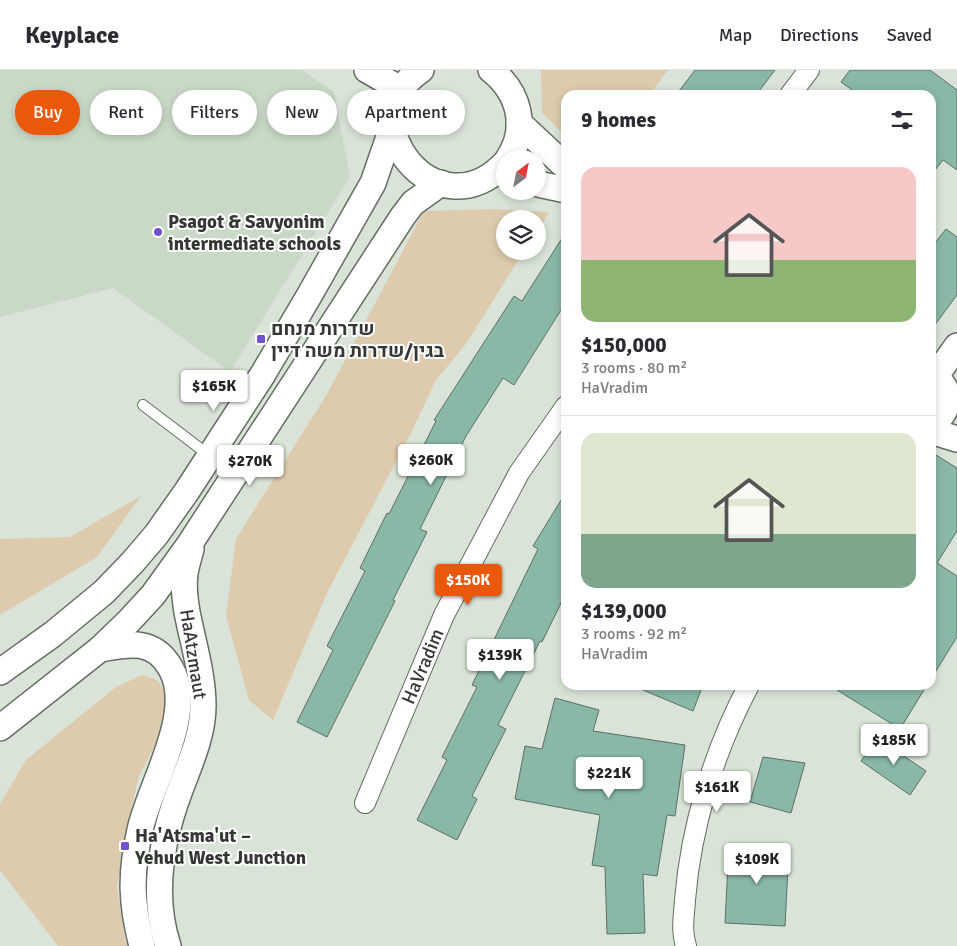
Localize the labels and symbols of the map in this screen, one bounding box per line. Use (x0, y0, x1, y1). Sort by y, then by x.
north arrow (496, 150, 546, 200)
place label: Psagot & Savyonim intermediate schools (168, 210, 341, 256)
marker: Psagot & Savyonim intermediate schools (152, 226, 164, 238)
place label: שדרות מנחם בגין/שדרות משה דיין (271, 317, 445, 363)
marker: שדרות מנחם בגין/שדרות משה דיין (255, 333, 267, 345)
pin: $165K (179, 370, 249, 412)
pin: $270K (215, 444, 285, 487)
pin: $260K (396, 444, 466, 486)
pin: $150K (433, 564, 503, 606)
street label: HaAtzmaut (174, 607, 212, 701)
street label: HaVradim (396, 625, 450, 708)
pin: $139K (465, 638, 535, 681)
pin: $185K (859, 724, 929, 766)
pin: $221K (574, 756, 644, 799)
pin: $161K (682, 770, 752, 813)
place label: Ha'Atsma'ut – Yehud West Junction (134, 824, 306, 870)
marker: Ha'Atsma'ut – Yehud West Junction (119, 840, 131, 852)
pin: $109K (722, 842, 792, 885)

